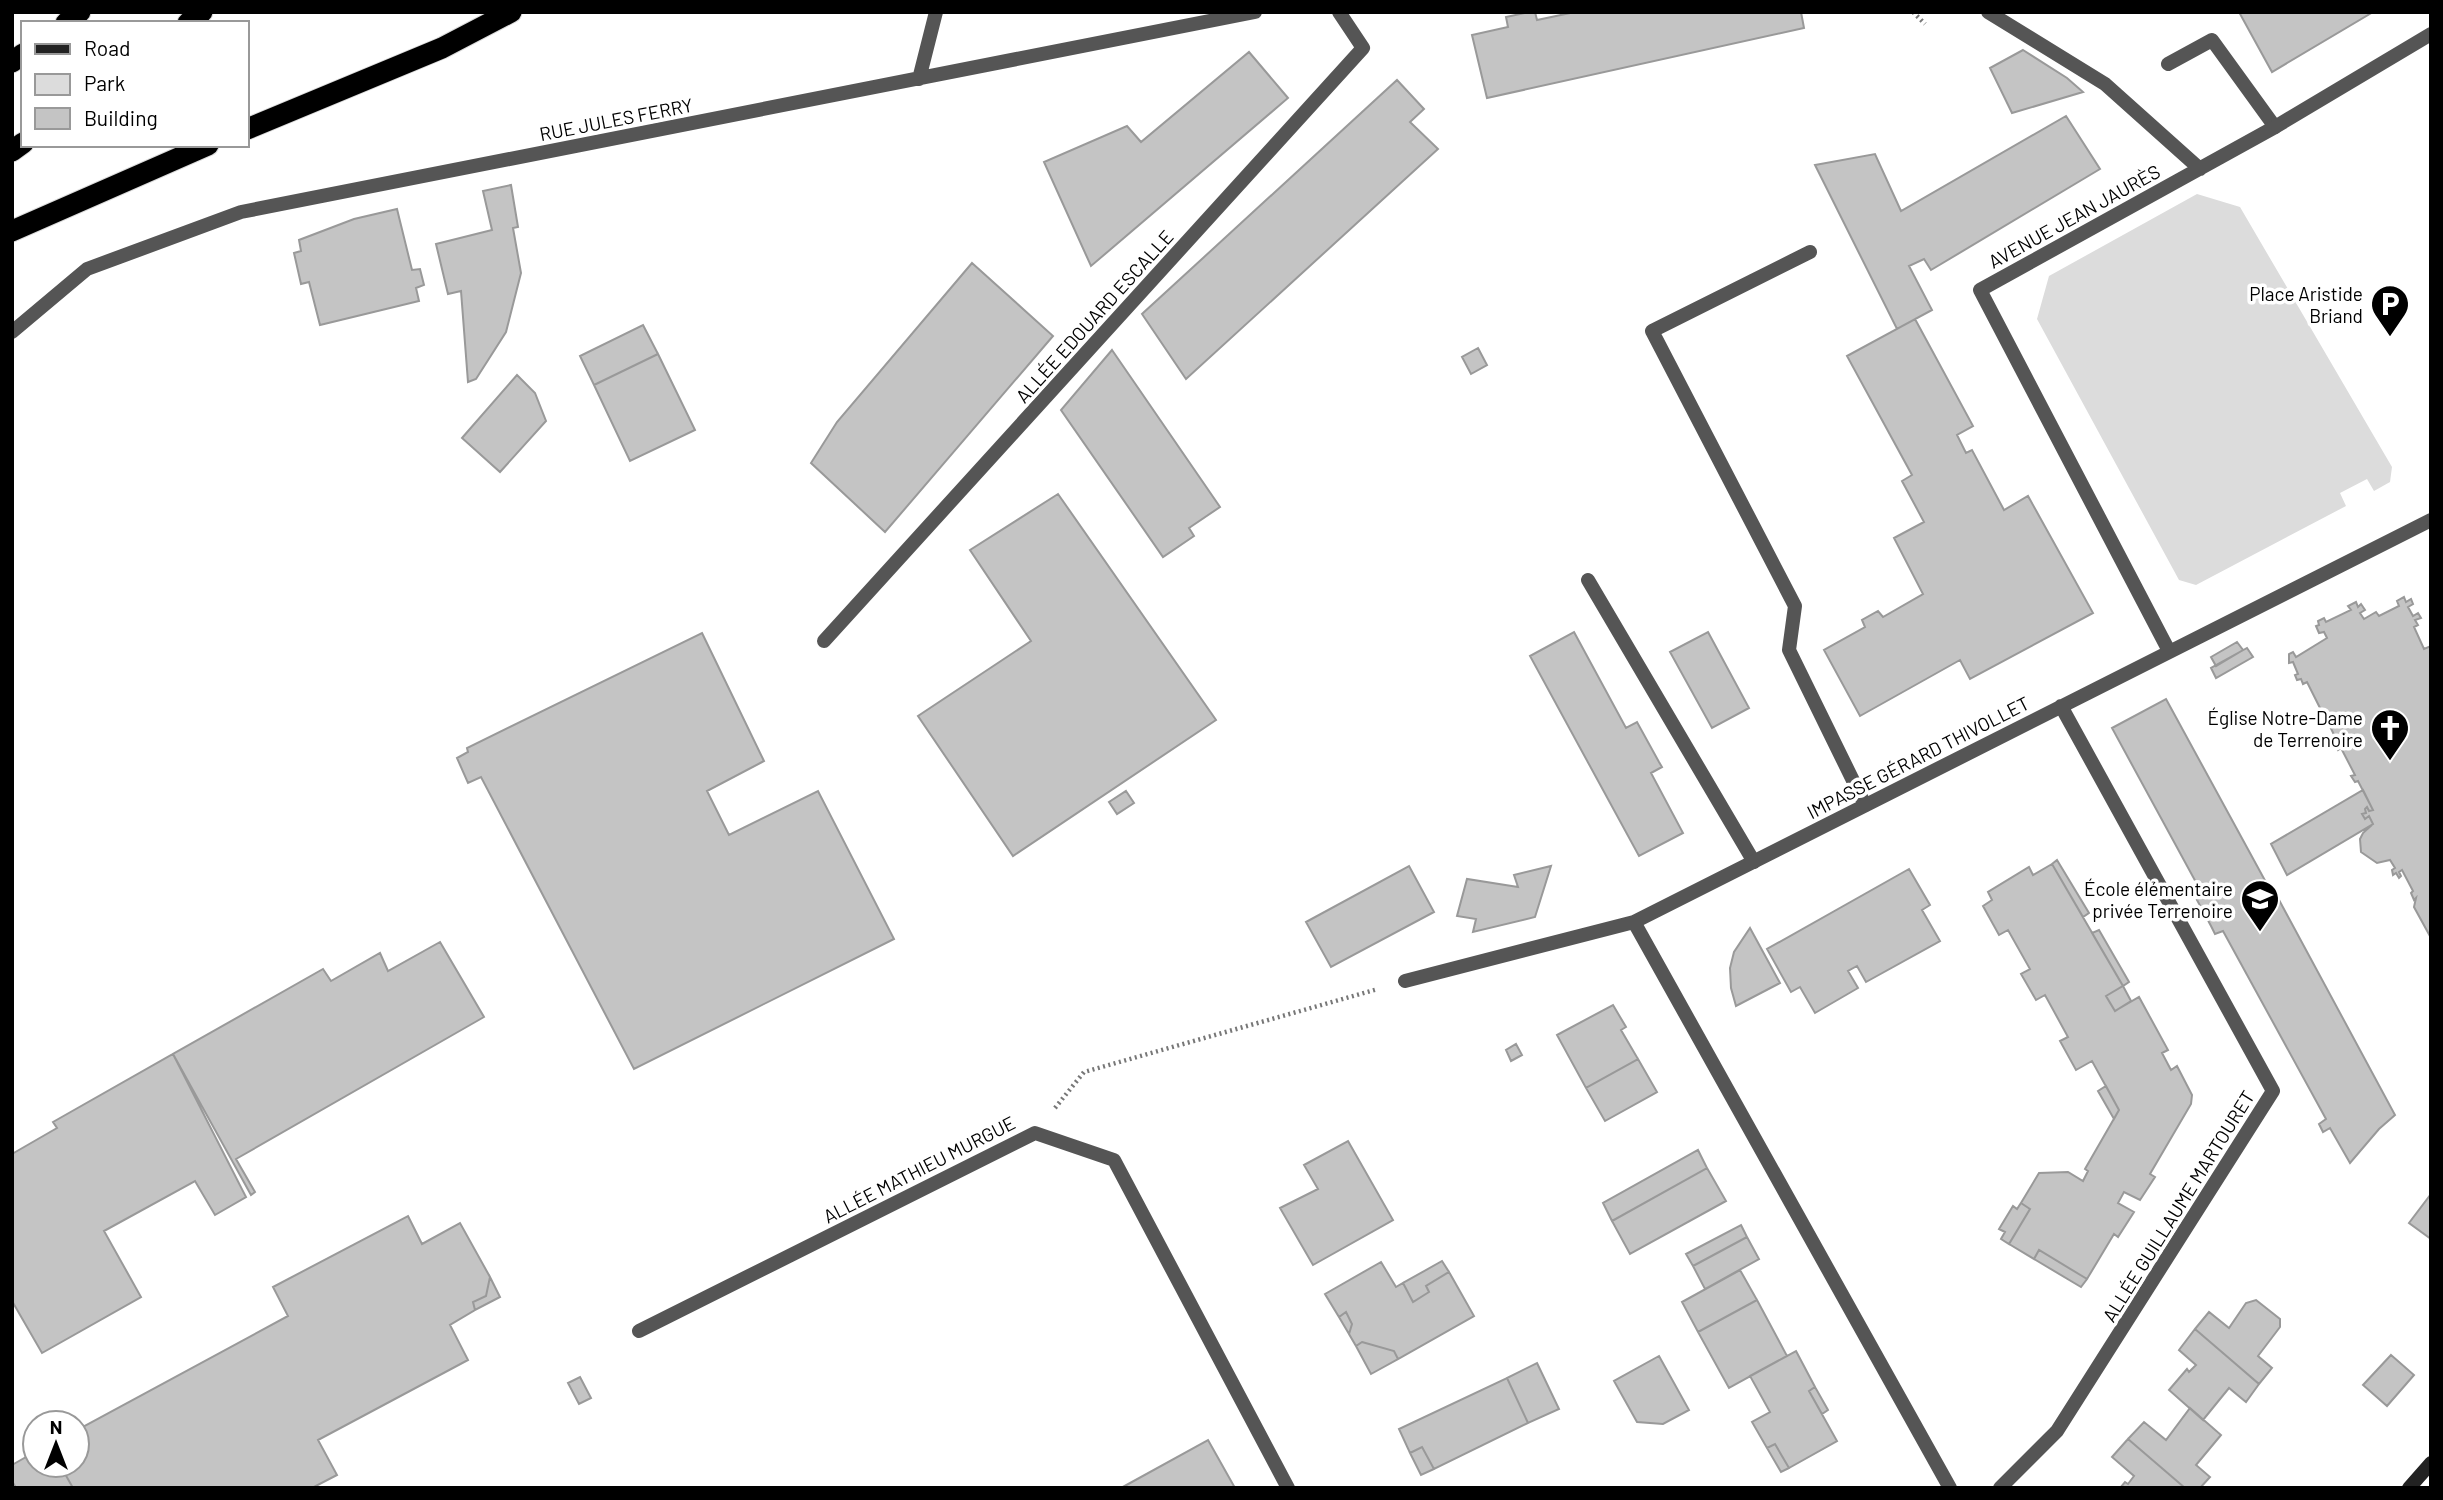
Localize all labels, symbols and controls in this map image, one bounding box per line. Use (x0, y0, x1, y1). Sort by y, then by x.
legend (21, 21, 248, 147)
text: Road (84, 35, 130, 60)
text: Park (84, 70, 125, 95)
street label: RUE JULES FERRY (537, 93, 695, 145)
text: Building (84, 105, 158, 130)
street label: AVENUE JEAN JAURÈS (1984, 159, 2164, 273)
street label: ALLÉE EDOUARD ESCALLE (1010, 225, 1178, 407)
place label: Place Aristide Briand (2249, 282, 2363, 327)
parking icon: Place Aristide Briand (2369, 283, 2411, 338)
street label: IMPASSE GÉRARD THIVOLLET (1803, 691, 2033, 823)
place label: Église Notre-Dame de Terrenoire (2208, 706, 2363, 751)
church icon: Église Notre-Dame de Terrenoire (2369, 707, 2411, 762)
place label: École élémentaire privée Terrenoire (2084, 877, 2233, 922)
school or university icon: École élémentaire privée Terrenoire (2239, 878, 2281, 933)
street label: ALLÉE GUILLAUME MARTOURET (2097, 1086, 2259, 1326)
street label: ALLÉE MATHIEU MURGUE (819, 1111, 1019, 1227)
north arrow (21, 1409, 91, 1479)
text: N (50, 1415, 62, 1438)

